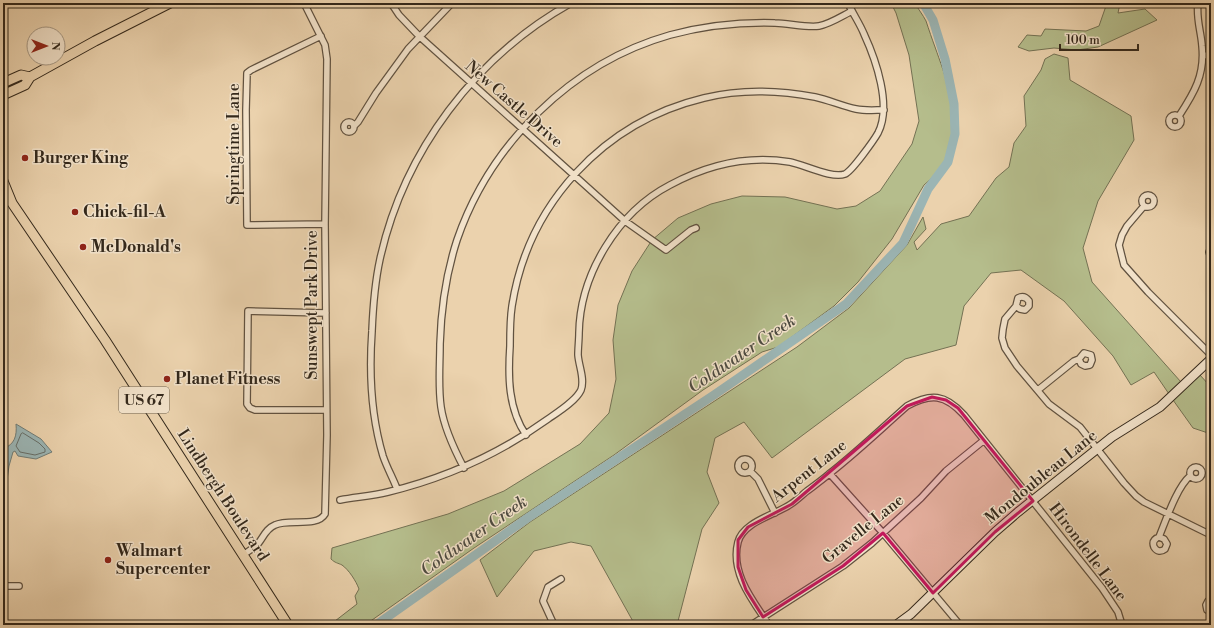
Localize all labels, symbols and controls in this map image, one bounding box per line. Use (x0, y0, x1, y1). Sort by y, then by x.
north arrow (26, 26, 66, 66)
scale bar (1060, 26, 1138, 52)
text: 100 m (1066, 33, 1100, 48)
text: N (48, 42, 62, 51)
street label: New Castle Drive (461, 56, 567, 152)
street label: Springtime Lane (224, 83, 244, 205)
place label: Burger King (33, 148, 129, 168)
marker: Burger King (20, 153, 30, 163)
place label: Chick-fil-A (83, 202, 166, 222)
marker: Chick-fil-A (70, 207, 80, 217)
street label: Sunswept Park Drive (302, 230, 322, 380)
place label: McDonald's (91, 237, 181, 257)
marker: McDonald's (78, 242, 88, 252)
water label: Coldwater Creek (684, 310, 800, 398)
place label: Planet Fitness (175, 369, 281, 389)
marker: Planet Fitness (162, 374, 172, 384)
road number: US 67 (119, 387, 169, 413)
street label: Lindbergh Boulevard (173, 425, 273, 565)
street label: Mondoubleau Lane (981, 426, 1101, 528)
street label: Arpent Lane (766, 435, 851, 507)
street label: Gravelle Lane (818, 490, 908, 568)
water label: Coldwater Creek (416, 491, 532, 581)
street label: Hirondelle Lane (1045, 499, 1131, 605)
place label: Walmart Supercenter (115, 541, 211, 579)
marker: Walmart Supercenter (103, 555, 113, 565)

